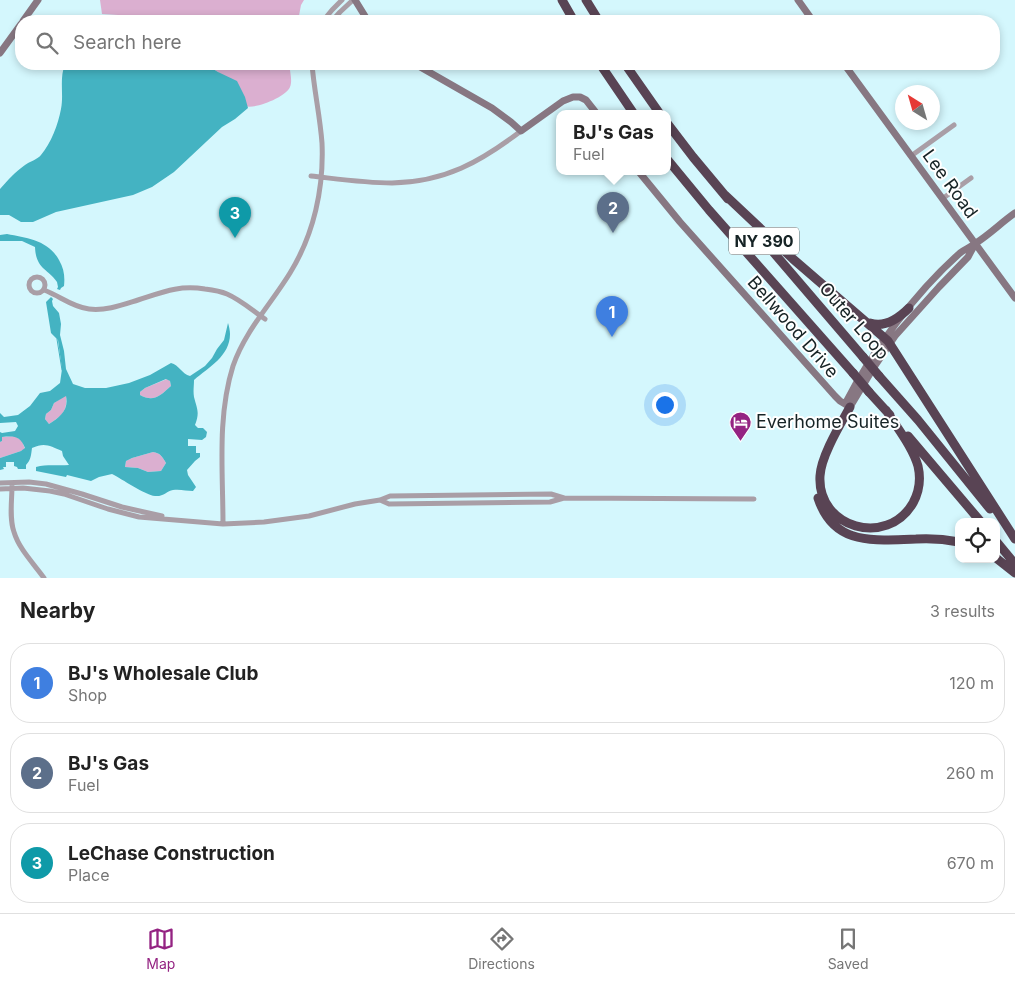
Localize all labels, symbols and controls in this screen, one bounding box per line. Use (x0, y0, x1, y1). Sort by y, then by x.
search box (15, 15, 1000, 70)
icon: search (33, 29, 61, 57)
text: Search here (73, 31, 182, 54)
north arrow (895, 85, 940, 130)
popup (556, 110, 671, 175)
text: BJ's Gas (573, 121, 654, 144)
text: Fuel (573, 144, 605, 164)
street label: Lee Road (918, 145, 982, 222)
pin: 2 (597, 192, 629, 233)
pin: 3 (219, 197, 251, 238)
road number: NY 390 (729, 228, 799, 255)
street label: Bellwood Drive (744, 272, 843, 382)
street label: Outer Loop (815, 278, 894, 364)
pin: 1 (596, 296, 628, 337)
your location (652, 392, 678, 418)
hotel icon: Everhome Suites (728, 410, 752, 441)
place label: Everhome Suites (756, 411, 899, 432)
map controls (955, 518, 1000, 563)
button: locate (955, 518, 1000, 563)
text: Nearby (20, 598, 95, 623)
text: 3 results (930, 601, 995, 621)
text: BJ's Wholesale Club (68, 662, 258, 685)
text: 1 (34, 673, 40, 693)
text: 120 m (949, 673, 994, 693)
text: Shop (68, 685, 107, 705)
text: BJ's Gas (68, 752, 149, 775)
text: 2 (32, 763, 42, 783)
text: 260 m (946, 763, 994, 783)
text: Fuel (68, 775, 100, 795)
text: LeChase Construction (68, 842, 275, 865)
text: 3 (32, 853, 42, 873)
text: 670 m (947, 853, 994, 873)
text: Place (68, 865, 110, 885)
tab: Map (146, 925, 175, 972)
tab: Directions (468, 925, 535, 972)
tab: Saved (828, 925, 869, 972)

